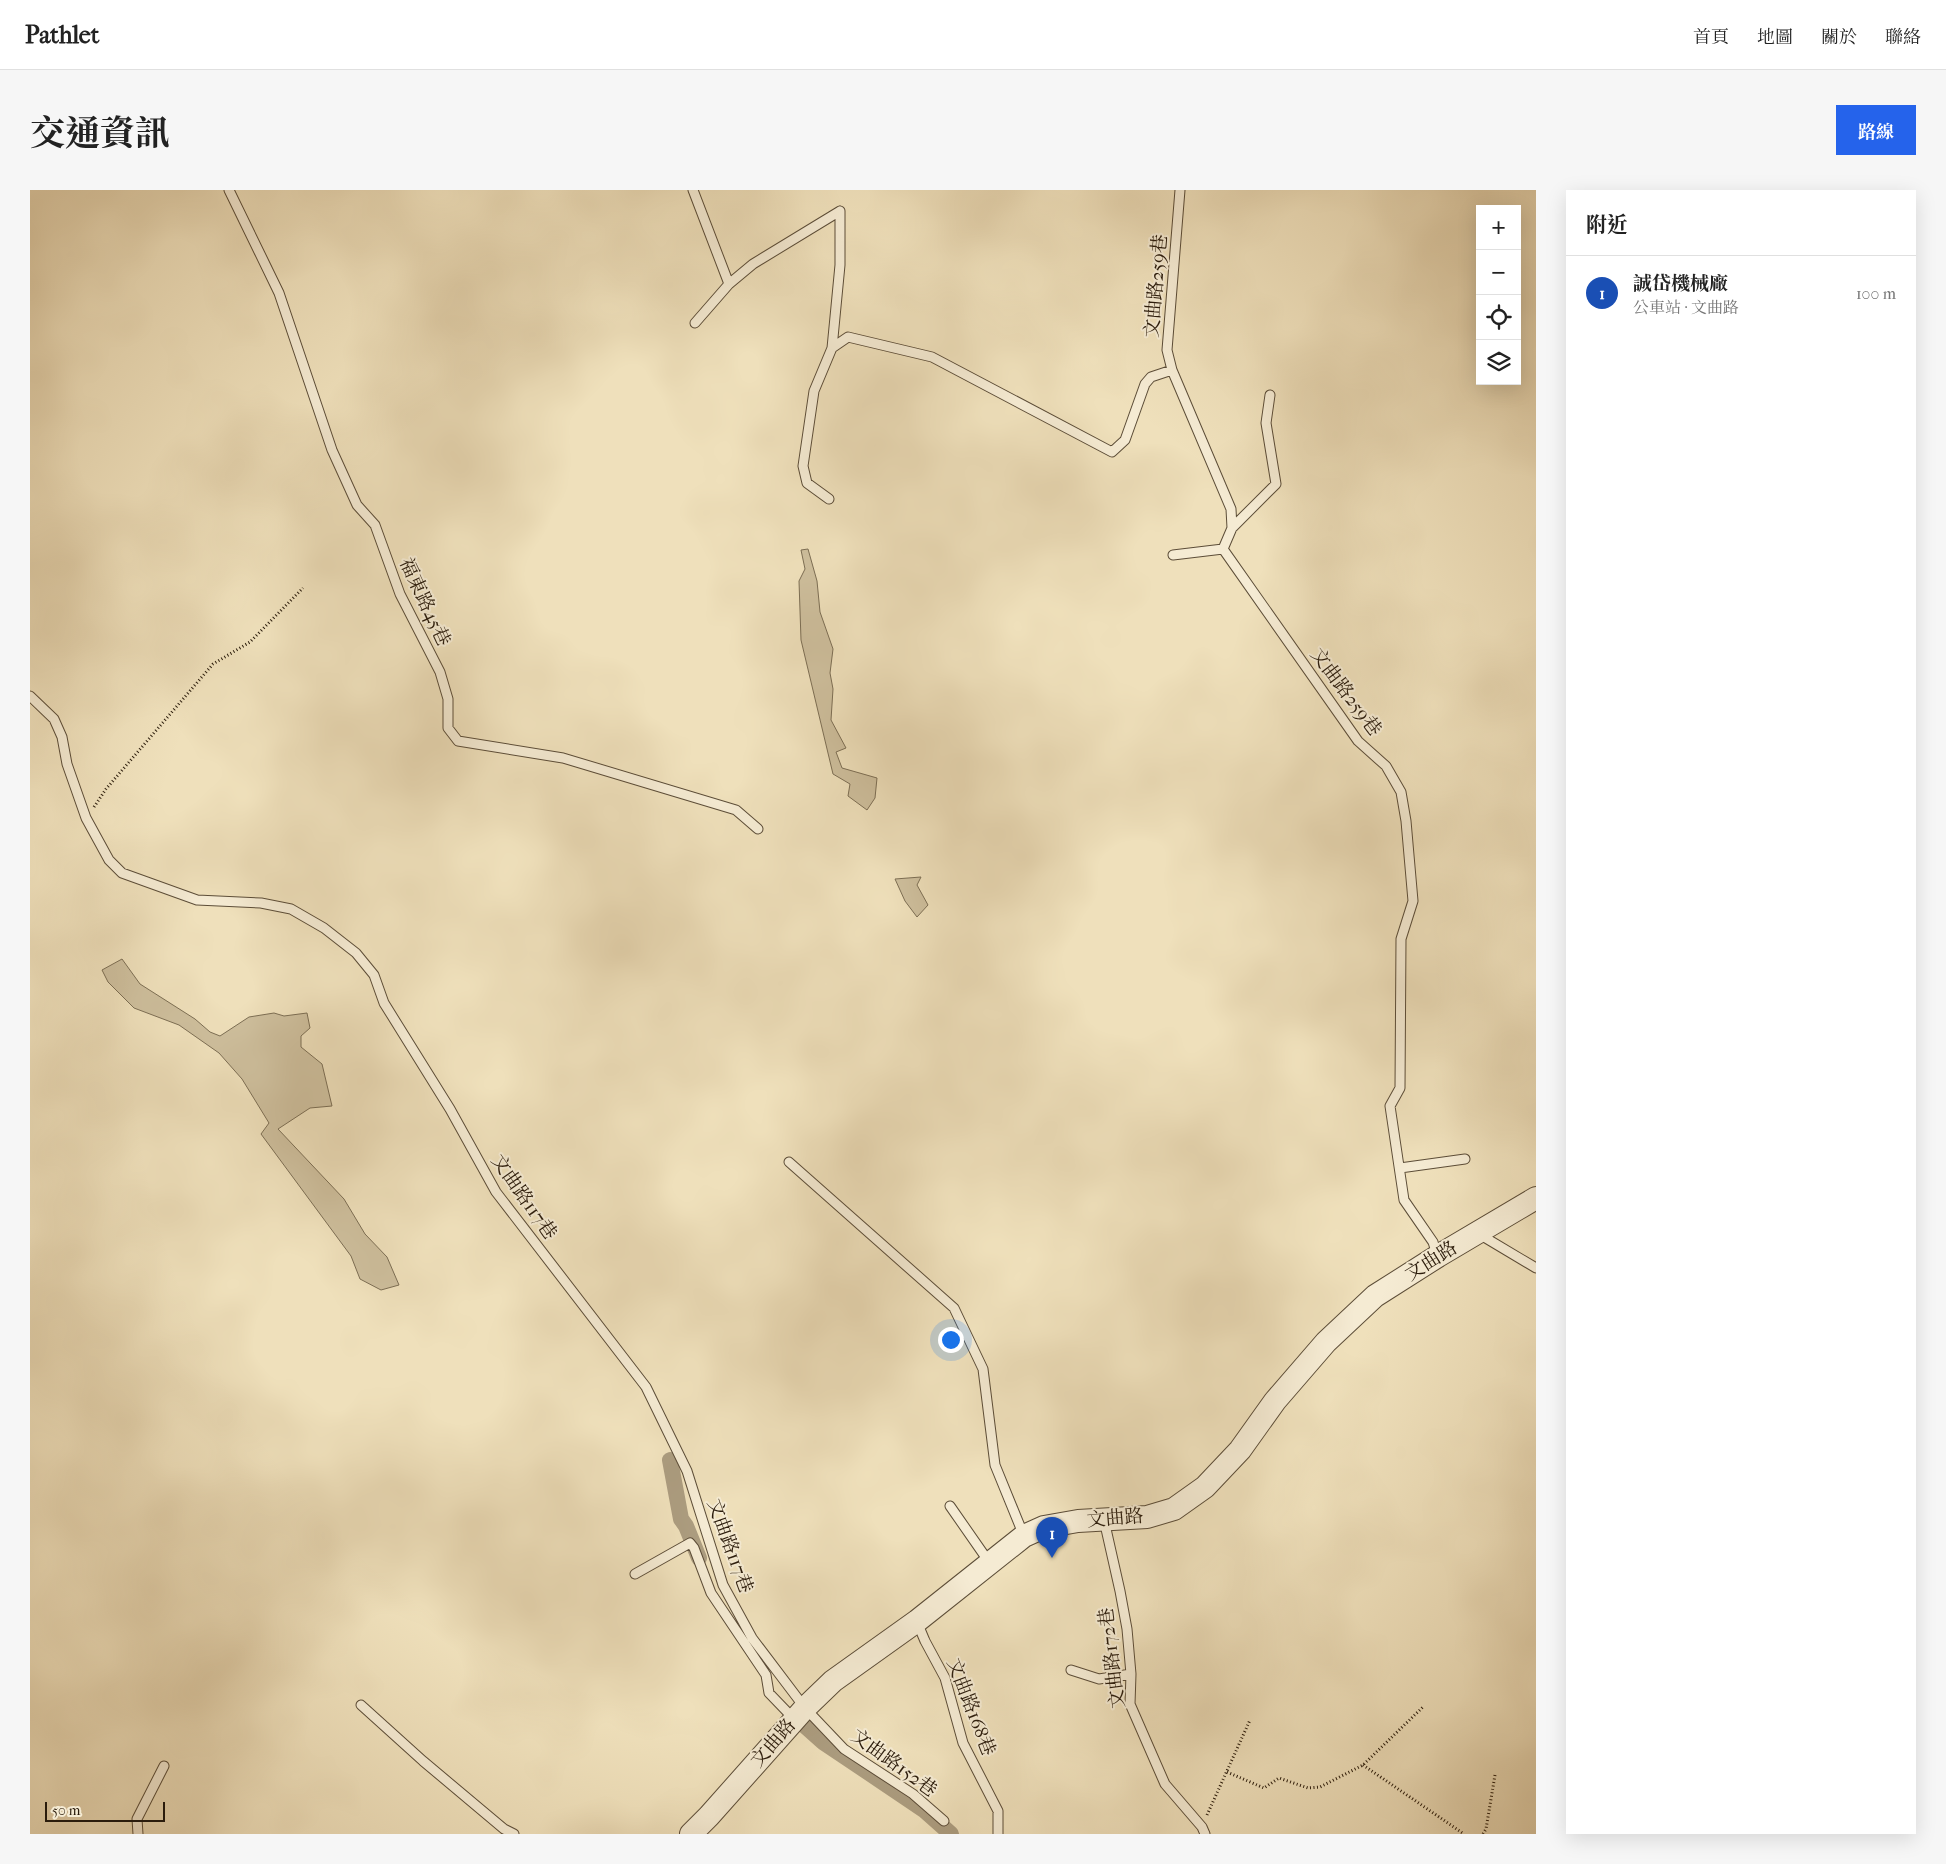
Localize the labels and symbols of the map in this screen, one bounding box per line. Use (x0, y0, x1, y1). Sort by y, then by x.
street label: 文曲路259巷 (1141, 233, 1171, 339)
street label: 福東路45巷 (395, 554, 455, 650)
street label: 文曲路259巷 (1306, 644, 1386, 740)
street label: 文曲路117巷 (487, 1150, 561, 1244)
street label: 文曲路 (1401, 1237, 1461, 1285)
your location (938, 1327, 964, 1353)
street label: 文曲路117巷 (703, 1496, 757, 1596)
street label: 文曲路 (1086, 1505, 1144, 1531)
pin: 1 (1036, 1517, 1068, 1558)
street label: 文曲路172巷 (1095, 1606, 1129, 1710)
street label: 文曲路168巷 (942, 1655, 1000, 1759)
street label: 文曲路 (746, 1714, 800, 1772)
street label: 文曲路152巷 (847, 1725, 941, 1801)
scale bar (45, 1799, 165, 1822)

